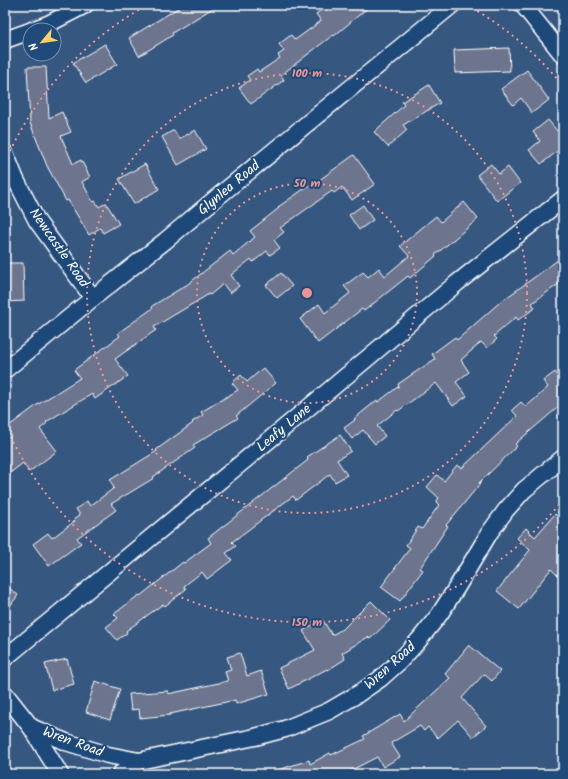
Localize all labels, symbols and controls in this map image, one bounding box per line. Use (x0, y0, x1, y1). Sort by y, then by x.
north arrow (22, 22, 62, 62)
text: N (25, 39, 44, 54)
text: 100 m (292, 64, 322, 83)
street label: Glynlea Road (193, 155, 266, 221)
text: 50 m (293, 174, 321, 193)
street label: Newcastle Road (23, 204, 95, 293)
centre of rings (300, 286, 314, 300)
street label: Leafy Lane (252, 398, 317, 458)
text: 150 m (292, 613, 322, 632)
street label: Wren Road (359, 636, 422, 695)
street label: Wren Road (40, 721, 107, 763)

